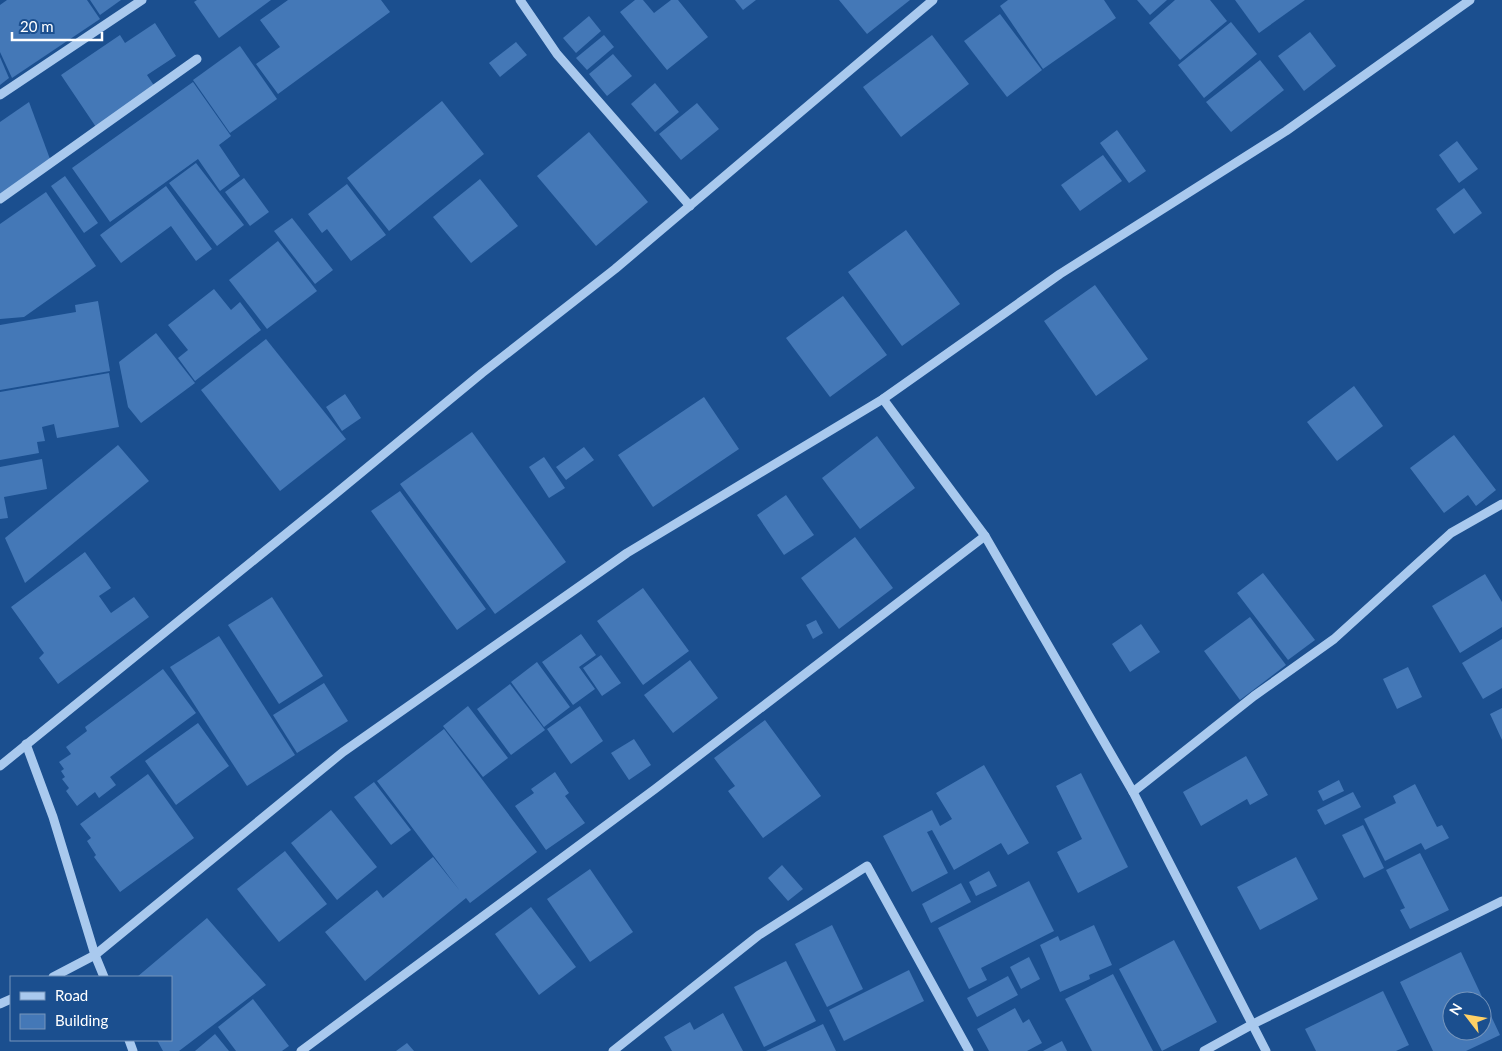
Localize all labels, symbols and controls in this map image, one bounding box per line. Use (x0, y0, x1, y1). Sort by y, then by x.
scale bar (12, 10, 102, 42)
text: 20 m (20, 17, 54, 35)
legend (10, 976, 172, 1041)
text: Road (55, 986, 88, 1004)
north arrow (1442, 991, 1492, 1041)
text: N (1445, 1000, 1465, 1018)
text: Building (55, 1011, 108, 1029)

